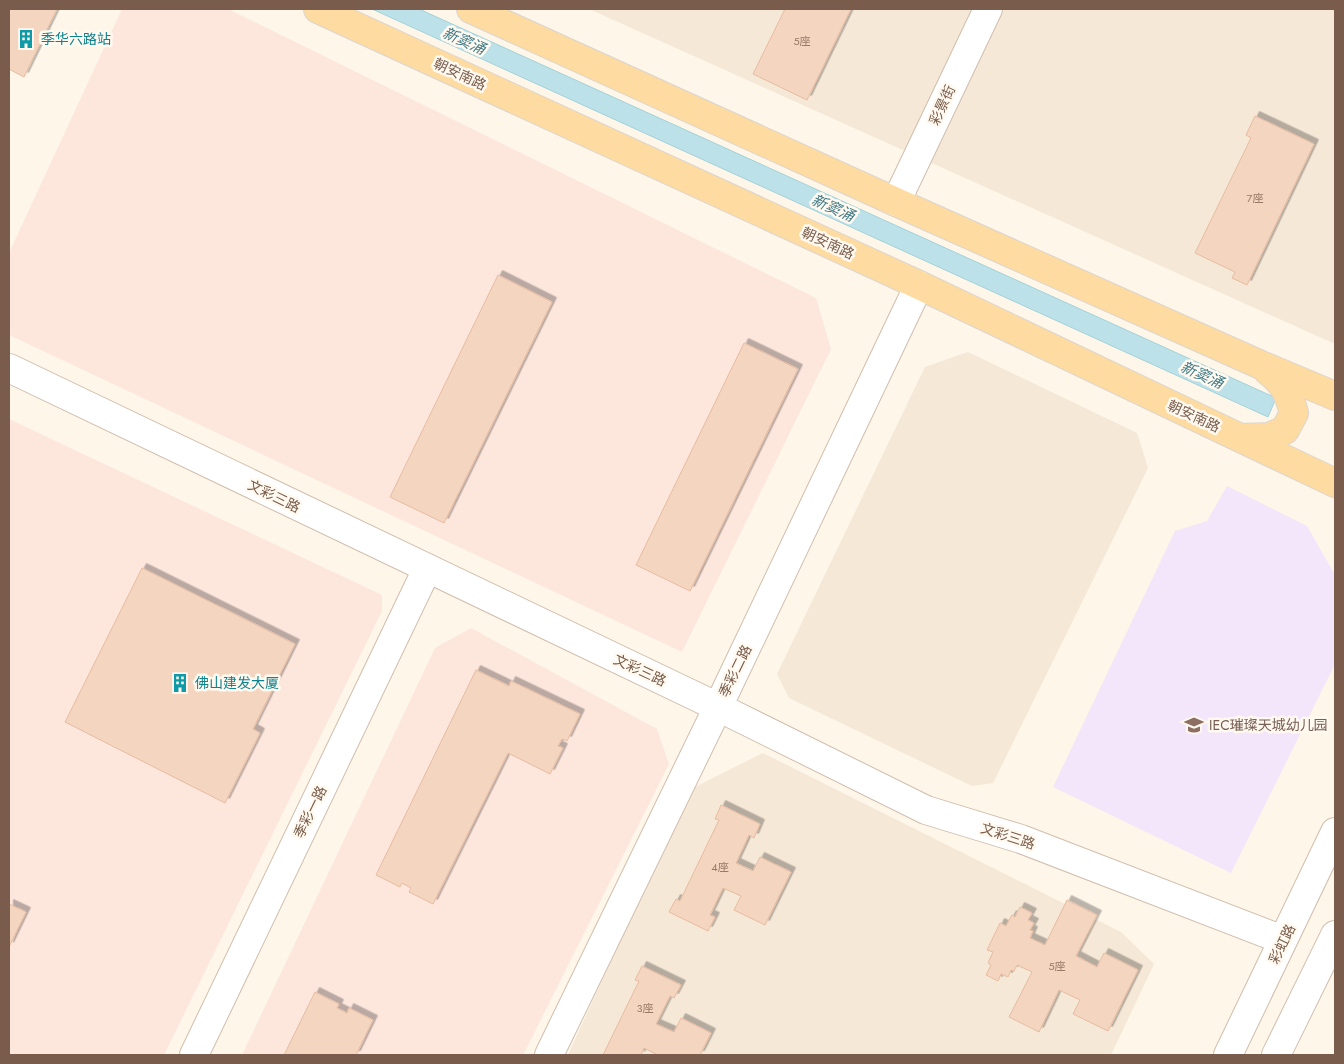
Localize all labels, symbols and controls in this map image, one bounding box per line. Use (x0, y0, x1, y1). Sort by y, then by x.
water label: 新窦涌 (439, 22, 491, 61)
building icon: 季华六路站 (15, 28, 37, 50)
place label: 季华六路站 (41, 29, 111, 49)
house number: 5座 (793, 33, 811, 49)
street label: 朝安南路 (430, 53, 490, 95)
street label: 彩景街 (924, 82, 960, 128)
water label: 新窦涌 (808, 189, 860, 228)
house number: 7座 (1247, 190, 1263, 206)
street label: 朝安南路 (798, 222, 858, 264)
water label: 新窦涌 (1177, 356, 1229, 395)
street label: 朝安南路 (1164, 395, 1224, 437)
street label: 文彩三路 (244, 475, 304, 517)
street label: 季彩二路 (714, 641, 756, 701)
street label: 文彩三路 (610, 649, 670, 691)
building icon: 佛山建发大厦 (169, 672, 191, 694)
place label: 佛山建发大厦 (195, 673, 279, 693)
school or university icon: IEC璀璨天城幼儿园 (1183, 714, 1205, 736)
place label: IEC璀璨天城幼儿园 (1209, 715, 1328, 735)
street label: 季彩一路 (289, 782, 331, 842)
street label: 文彩三路 (978, 818, 1038, 854)
house number: 4座 (711, 859, 729, 875)
street label: 彩虹路 (1264, 921, 1300, 967)
house number: 5座 (1048, 958, 1066, 974)
house number: 3座 (636, 1000, 654, 1016)

